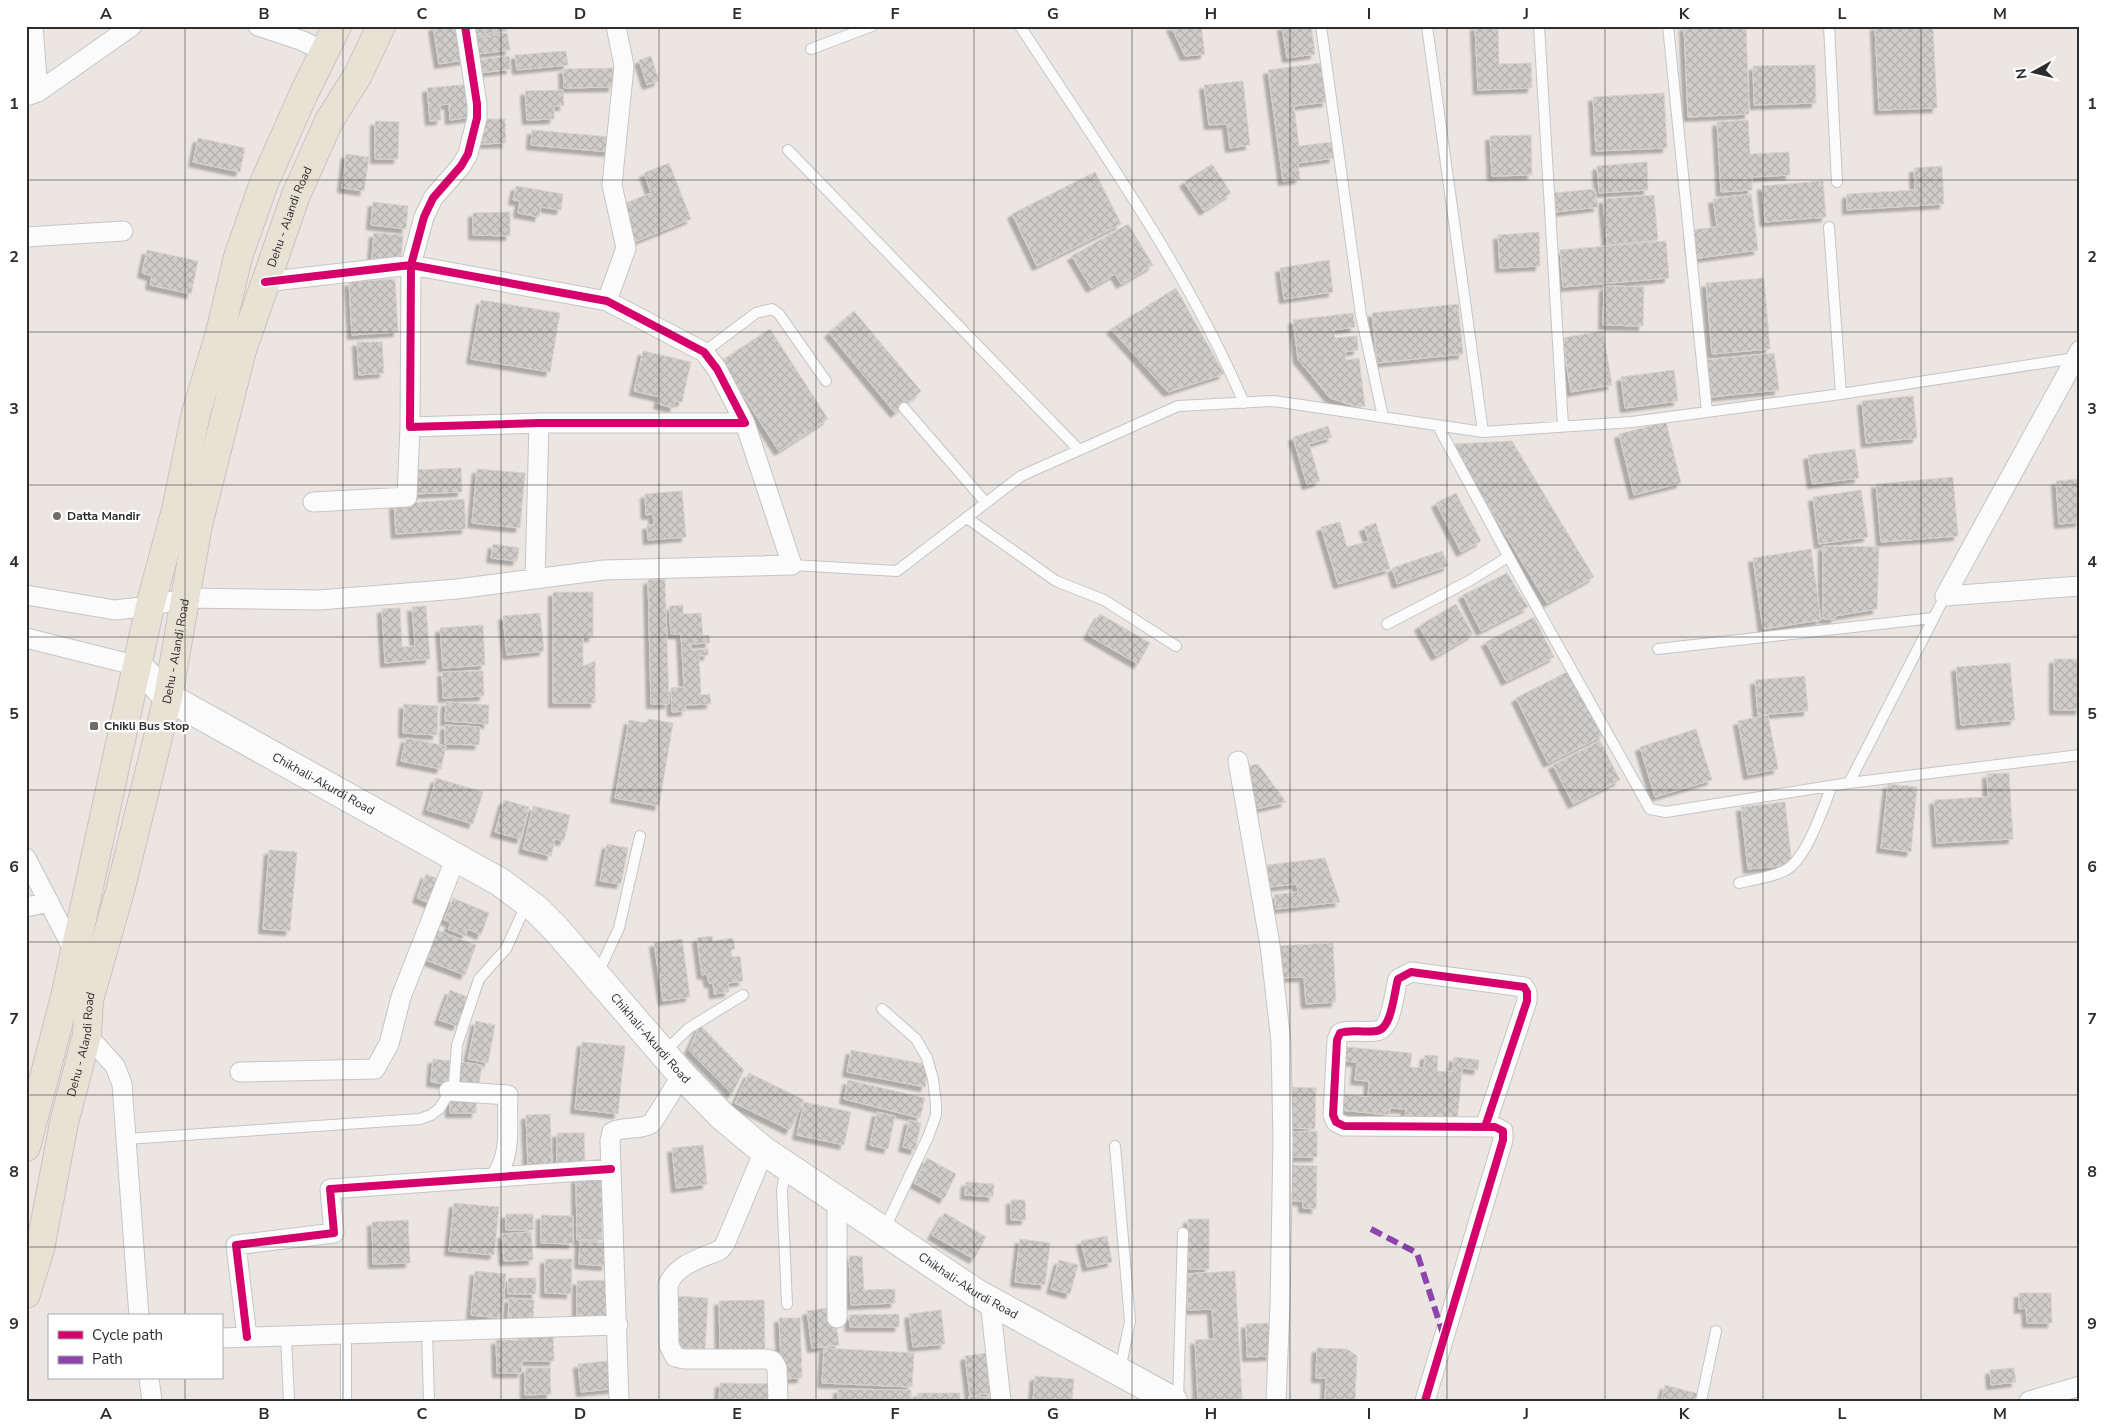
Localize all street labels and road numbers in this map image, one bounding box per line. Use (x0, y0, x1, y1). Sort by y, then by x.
street label: Dehu - Alandi Road (263, 164, 316, 269)
street label: Dehu - Alandi Road (159, 597, 193, 706)
street label: Chikhali-Akurdi Road (269, 749, 377, 818)
street label: Dehu - Alandi Road (63, 990, 99, 1099)
street label: Chikhali-Akurdi Road (607, 990, 694, 1087)
street label: Chikhali-Akurdi Road (915, 1249, 1021, 1323)

